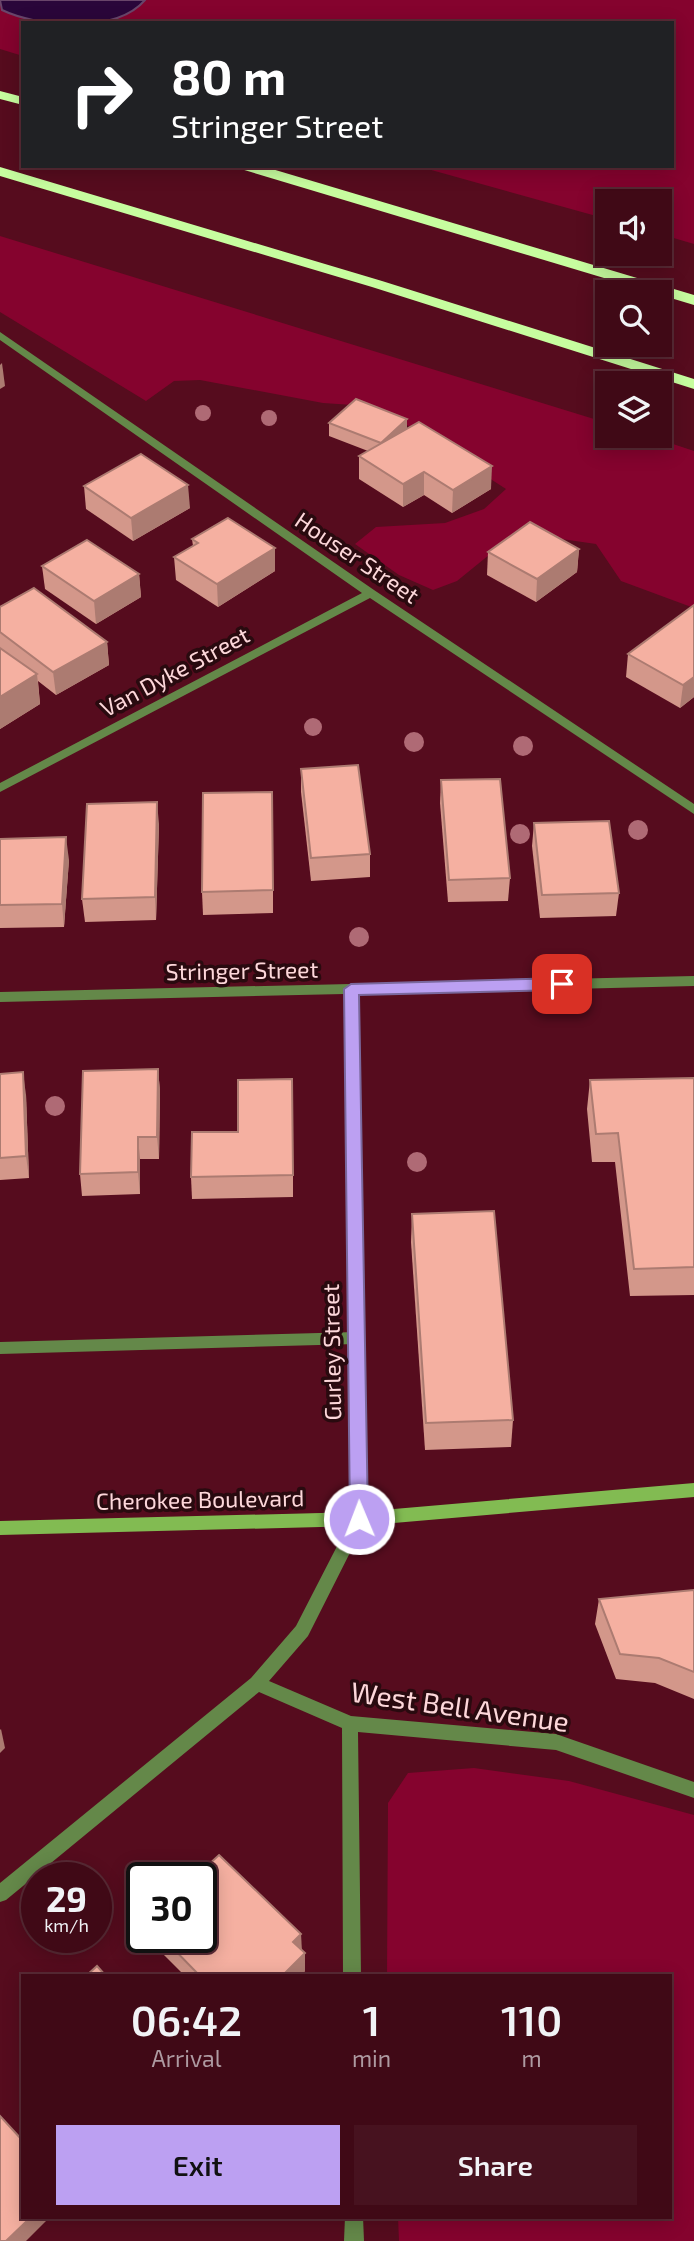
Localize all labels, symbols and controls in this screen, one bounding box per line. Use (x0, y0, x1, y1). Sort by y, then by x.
text: 80 m (171, 46, 286, 105)
icon: right (56, 49, 147, 140)
text: Stringer Street (171, 106, 383, 144)
map controls (595, 189, 672, 448)
button: sound (595, 189, 672, 266)
button: search (595, 280, 672, 357)
button: layers (595, 371, 672, 448)
street label: Houser Street (290, 505, 425, 609)
street label: Van Dyke Street (95, 620, 254, 722)
pin (532, 954, 592, 1014)
street label: Stringer Street (165, 955, 319, 985)
icon: arrive (543, 965, 581, 1003)
street label: Gurley Street (316, 1283, 346, 1421)
position arrow (322, 1482, 396, 1556)
street label: Cherokee Boulevard (96, 1483, 304, 1515)
street label: West Bell Avenue (349, 1674, 571, 1738)
speed limit sign: 30 (126, 1862, 217, 1953)
text: 29 (46, 1877, 87, 1919)
text: km/h (44, 1914, 89, 1936)
text: 06:42 (131, 1994, 242, 2044)
text: 1 (363, 1994, 380, 2044)
text: 110 (501, 1994, 562, 2044)
text: Arrival (151, 2044, 221, 2072)
text: min (352, 2044, 391, 2072)
text: m (522, 2044, 542, 2072)
button: Exit (56, 2125, 340, 2205)
button: Share (354, 2125, 637, 2205)

